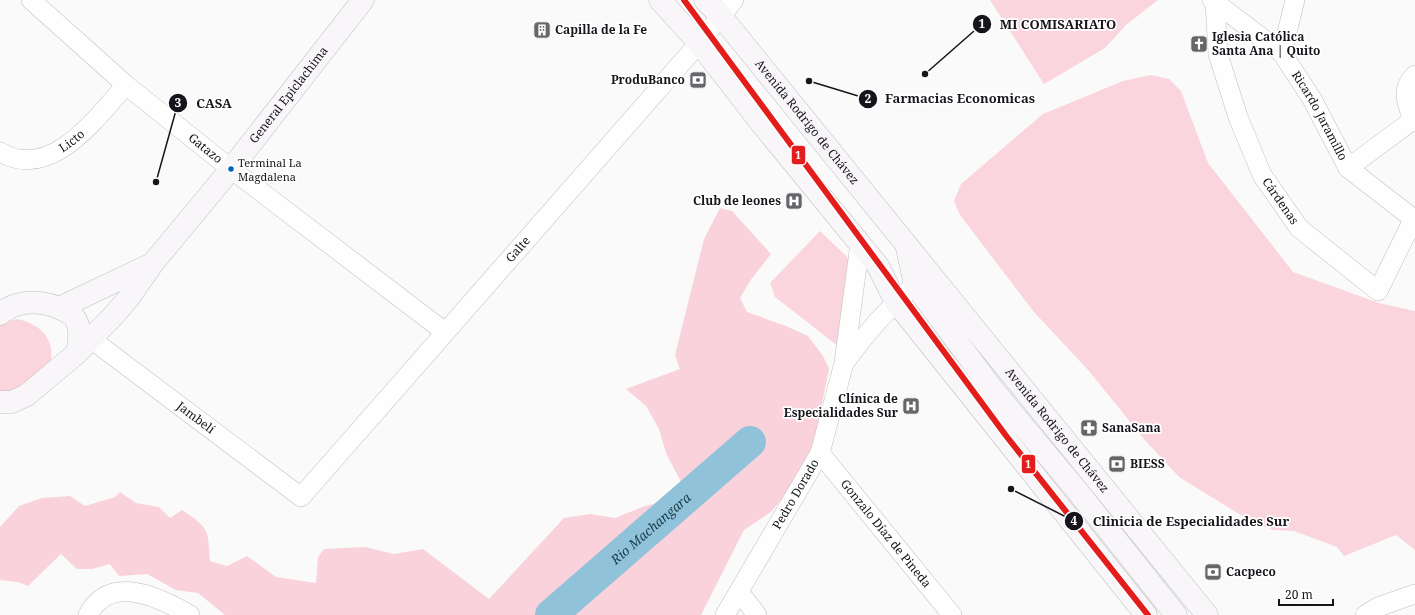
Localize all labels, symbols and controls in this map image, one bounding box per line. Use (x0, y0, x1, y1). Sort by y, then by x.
callout: MI COMISARIATO (972, 12, 1124, 37)
text: 1 (979, 15, 986, 32)
text: MI COMISARIATO (1000, 15, 1116, 33)
building icon: Capilla de la Fe (532, 20, 552, 40)
place label: Capilla de la Fe (555, 21, 647, 38)
place label: Iglesia Católica Santa Ana | Quito (1212, 28, 1321, 59)
church icon: Iglesia Católica Santa Ana | Quito (1189, 34, 1209, 54)
street label: General Epiclachima (245, 42, 332, 147)
street label: Avenida Rodrigo de Chávez (751, 56, 863, 188)
street label: Ricardo Jaramillo (1288, 67, 1352, 163)
bank icon: ProduBanco (688, 70, 708, 90)
place label: ProduBanco (611, 71, 685, 88)
callout: Farmacias Economicas (858, 86, 1043, 111)
text: Farmacias Economicas (885, 89, 1035, 107)
text: 2 (865, 90, 872, 107)
callout: CASA (168, 91, 240, 116)
text: 3 (175, 94, 182, 111)
text: CASA (196, 94, 232, 112)
street label: Licto (55, 125, 88, 156)
street label: Gatazo (185, 129, 226, 167)
line badge: 1 (791, 145, 806, 165)
text: 1 (795, 147, 801, 162)
place label: Terminal La Magdalena (238, 155, 302, 184)
marker: Terminal La Magdalena (226, 164, 236, 174)
street label: Cárdenas (1258, 174, 1303, 228)
hospital icon: Club de leones (784, 191, 804, 211)
place label: Club de leones (693, 192, 781, 209)
street label: Galte (501, 232, 534, 266)
street label: Avenida Rodrigo de Chávez (1002, 364, 1113, 496)
place label: Clínica de Especialidades Sur (784, 390, 899, 421)
hospital icon: Clínica de Especialidades Sur (901, 396, 921, 416)
street label: Jambelí (173, 397, 219, 437)
pharmacy icon: SanaSana (1079, 418, 1099, 438)
place label: SanaSana (1102, 419, 1161, 436)
line badge: 1 (1021, 454, 1036, 474)
bank icon: BIESS (1107, 454, 1127, 474)
place label: BIESS (1130, 455, 1165, 472)
street label: Pedro Dorado (768, 456, 823, 532)
text: 1 (1025, 456, 1031, 471)
street label: Gonzalo Díaz de Pineda (837, 476, 935, 591)
water label: Rio Machangara (606, 488, 695, 569)
callout: Clinicia de Especialidades Sur (1064, 508, 1297, 533)
text: 4 (1071, 512, 1078, 529)
text: Clinicia de Especialidades Sur (1093, 512, 1290, 530)
bank icon: Cacpeco (1203, 562, 1223, 582)
place label: Cacpeco (1226, 563, 1276, 580)
scale bar (1279, 581, 1333, 607)
text: 20 m (1285, 586, 1313, 603)

